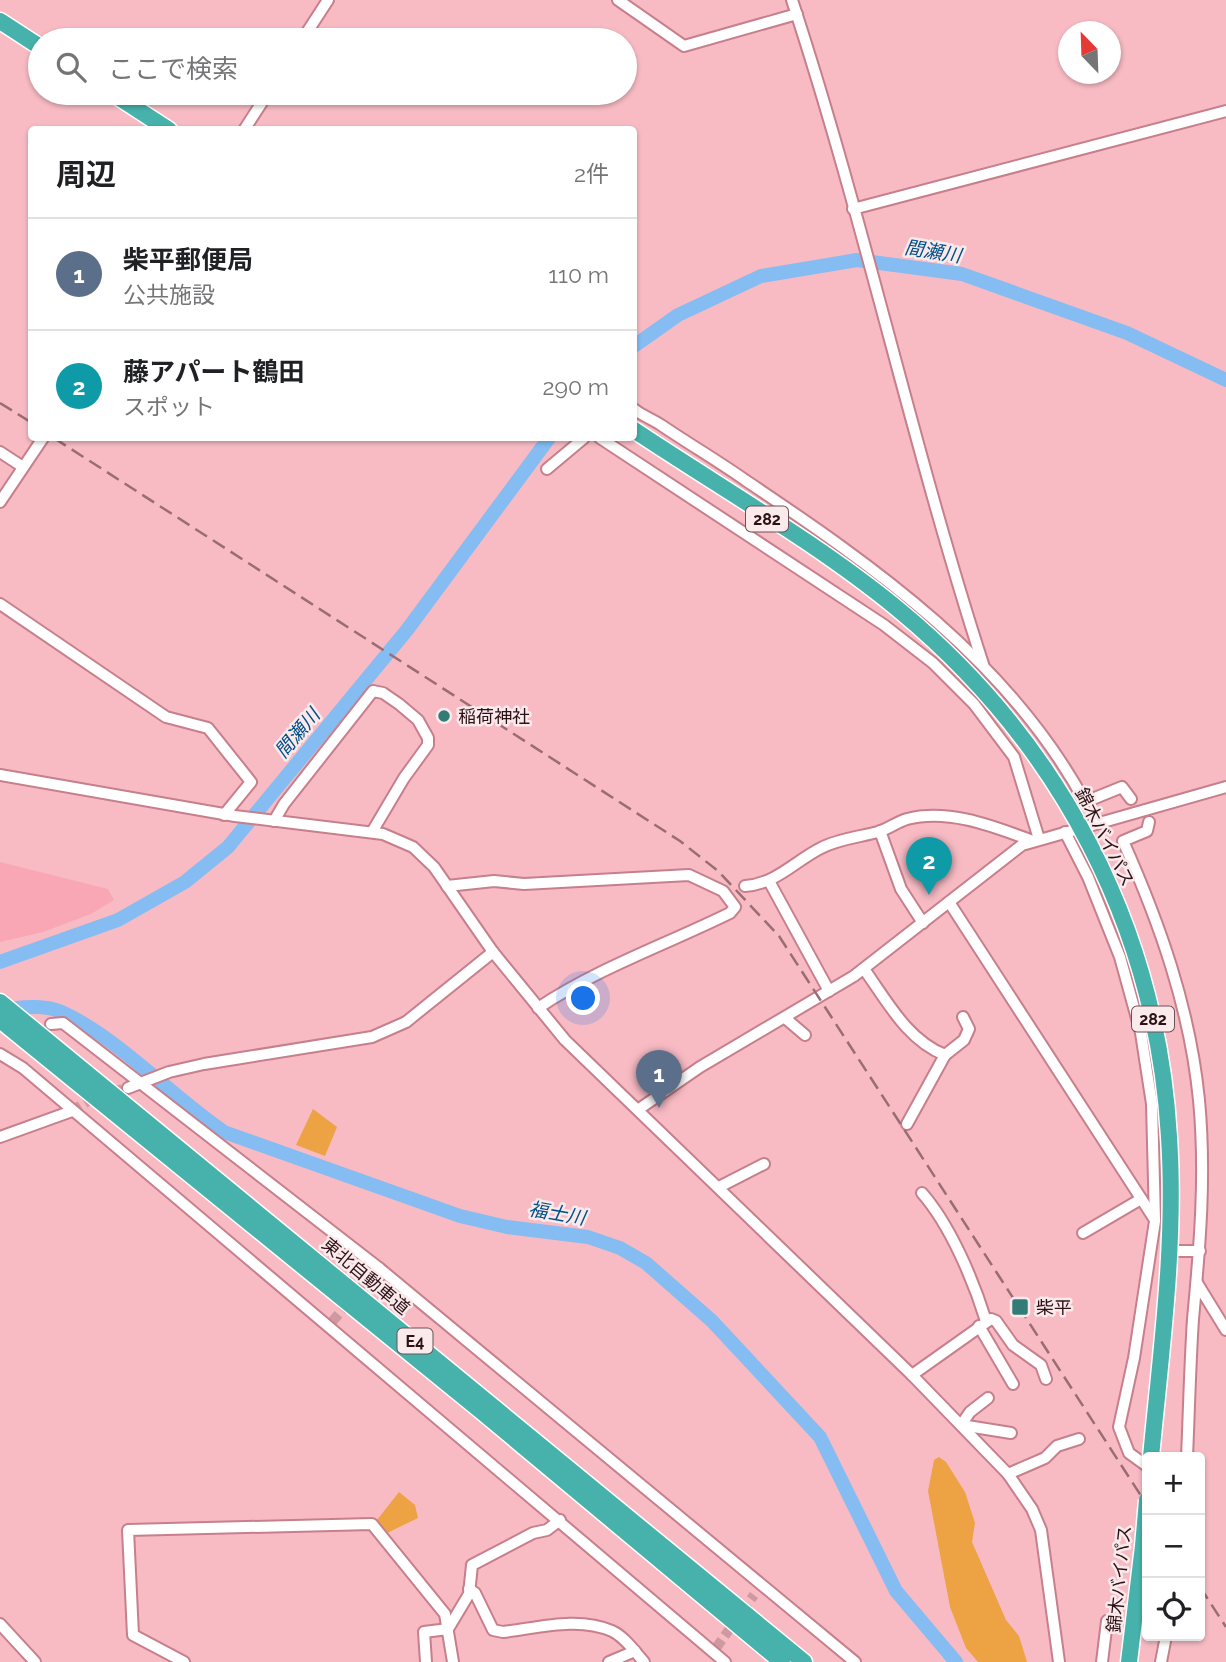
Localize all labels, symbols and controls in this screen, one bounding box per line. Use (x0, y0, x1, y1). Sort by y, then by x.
north arrow (1058, 21, 1121, 84)
search box (28, 28, 637, 105)
icon: search (52, 48, 90, 86)
text: ここで検索 (108, 54, 238, 84)
text: 周辺 (56, 157, 116, 192)
text: 2件 (574, 160, 609, 187)
water label: 間瀬川 (903, 236, 965, 267)
text: 柴平郵便局 (123, 245, 253, 275)
text: 1 (73, 261, 85, 288)
text: 110 m (548, 261, 609, 288)
text: 公共施設 (123, 281, 215, 308)
text: 藤アパート鶴田 (123, 357, 304, 387)
text: 2 (73, 373, 85, 400)
text: 290 m (542, 373, 609, 400)
text: スポット (123, 393, 215, 420)
road number: 282 (746, 506, 788, 532)
water label: 間瀬川 (270, 703, 325, 762)
place label: 稲荷神社 (458, 706, 530, 727)
marker: 稲荷神社 (436, 708, 452, 724)
street label: 錦木バイパス (1071, 784, 1139, 890)
pin: 2 (906, 837, 952, 895)
your location (566, 981, 600, 1015)
road number: 282 (1132, 1007, 1174, 1032)
pin: 1 (636, 1050, 682, 1108)
water label: 福士川 (527, 1197, 589, 1229)
street label: 東北自動車道 (318, 1233, 414, 1319)
marker: 柴平 (1010, 1297, 1030, 1317)
place label: 柴平 (1036, 1297, 1072, 1318)
road number: E4 (398, 1329, 432, 1354)
map controls (1142, 1452, 1205, 1641)
button: + (1142, 1452, 1205, 1515)
button: − (1142, 1515, 1205, 1578)
street label: 錦木バイパス (1103, 1524, 1135, 1634)
button: locate (1142, 1578, 1205, 1641)

